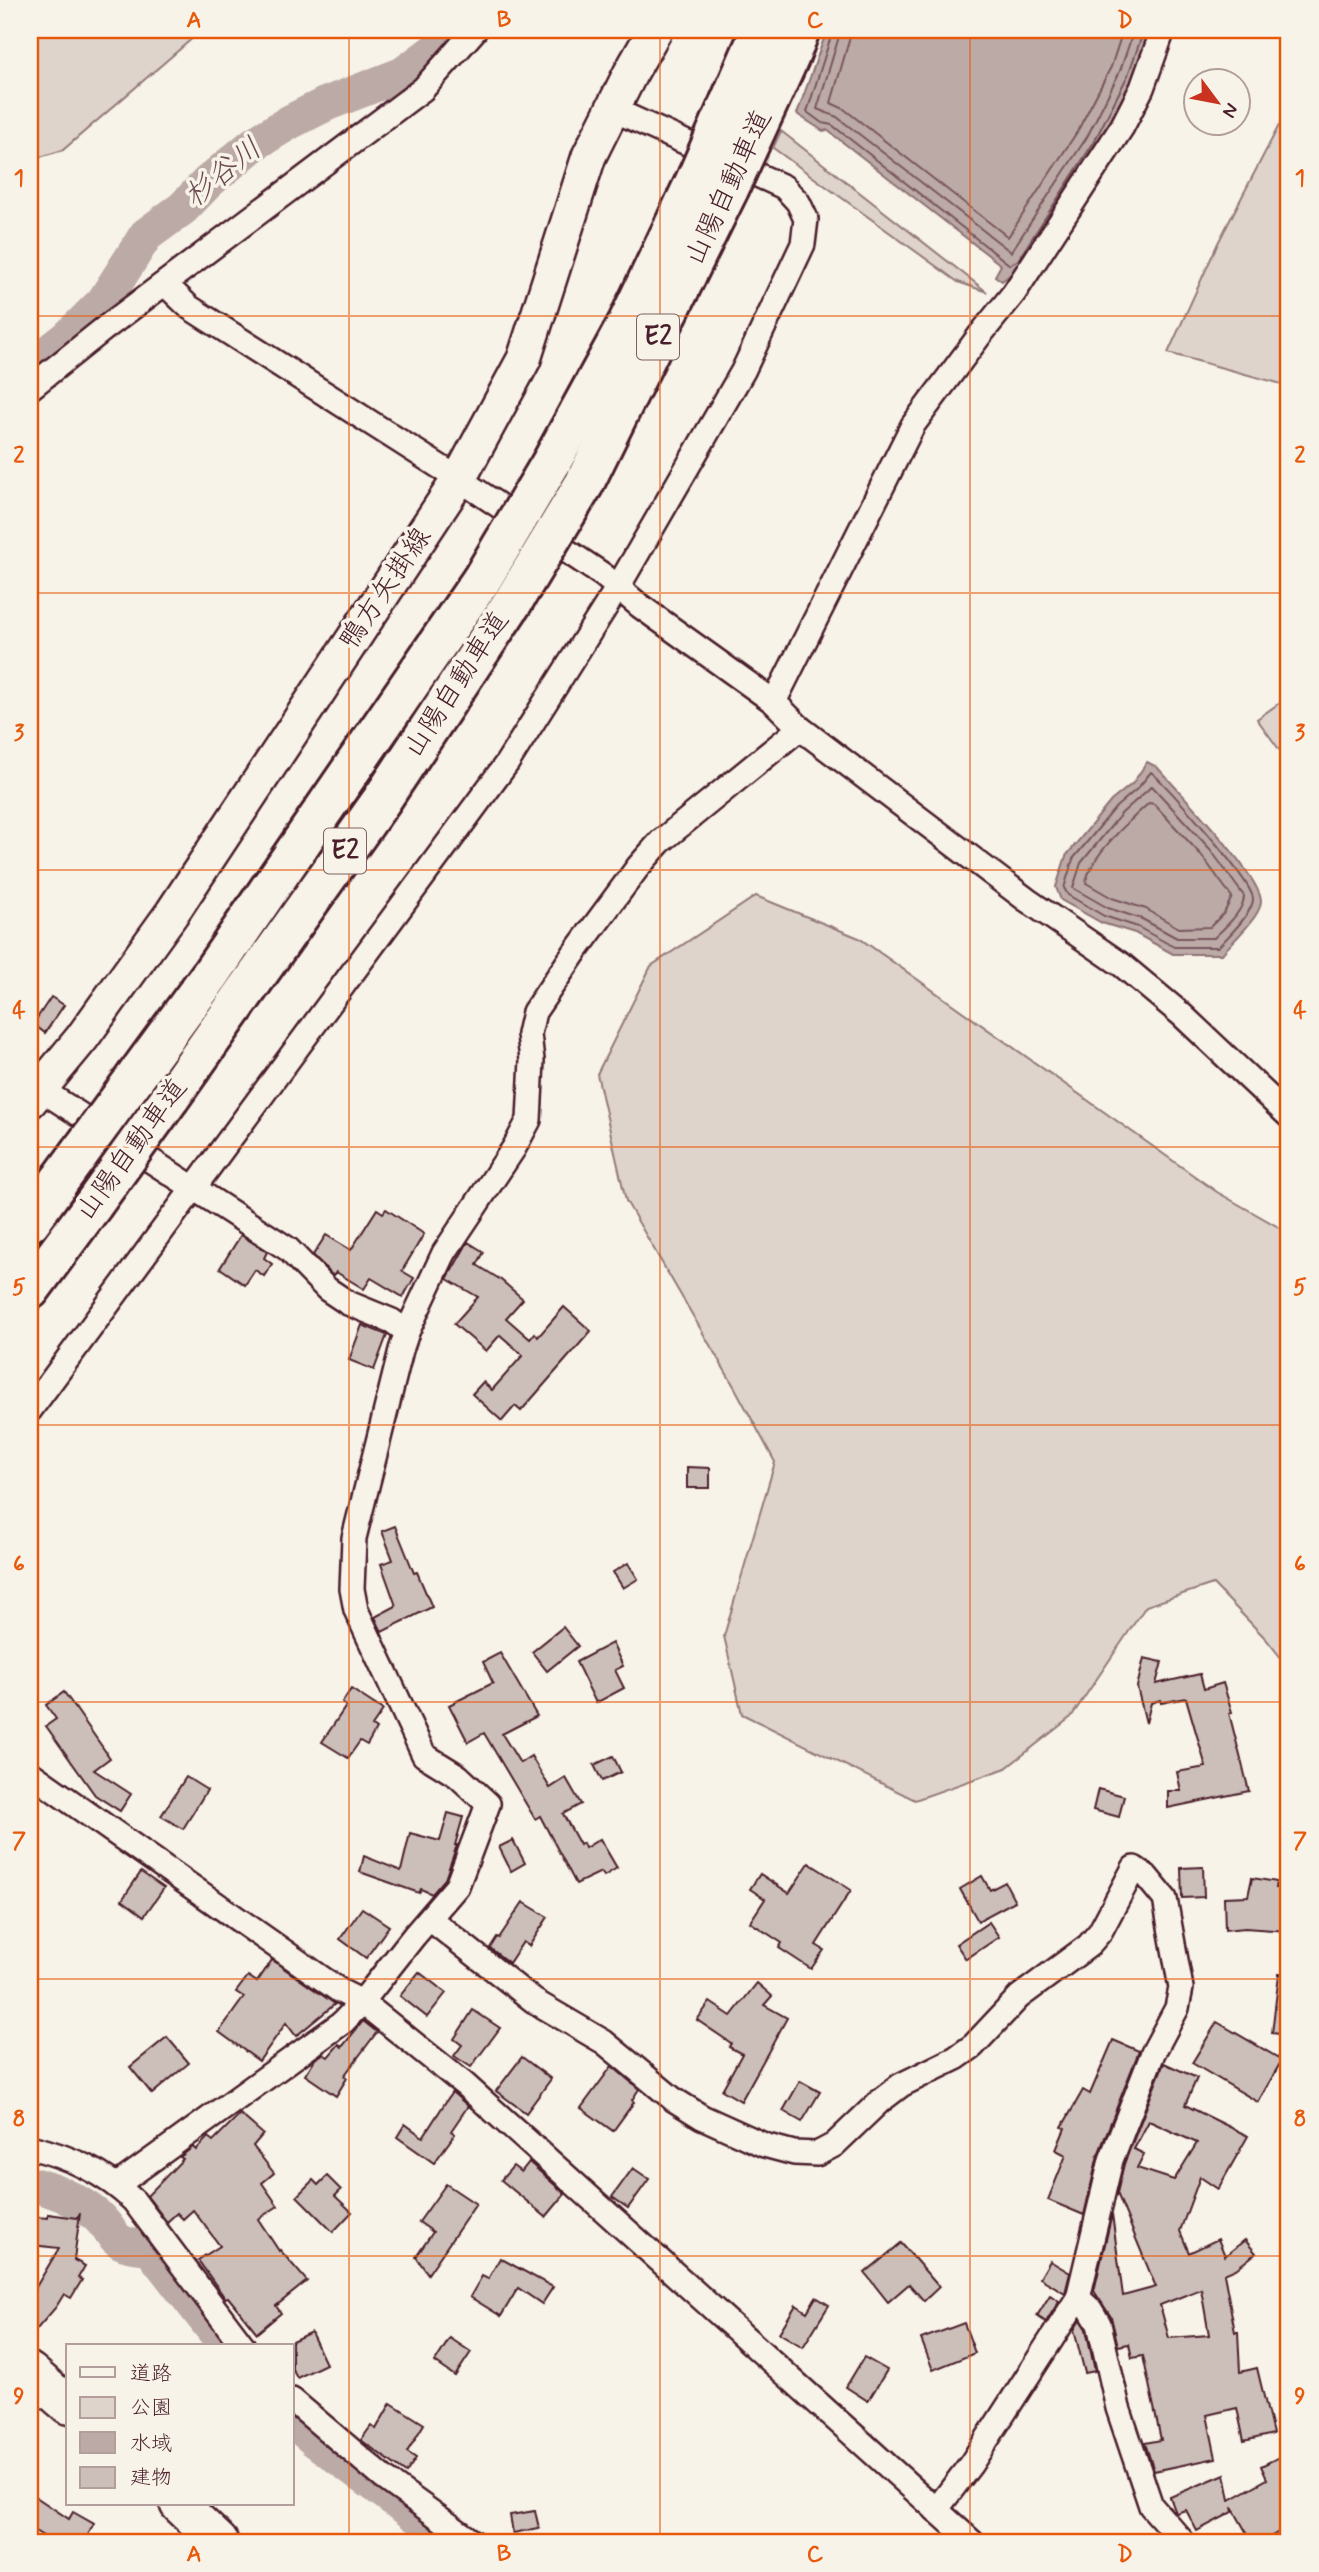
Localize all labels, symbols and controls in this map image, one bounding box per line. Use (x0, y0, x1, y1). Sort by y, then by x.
text: A (186, 6, 202, 36)
text: B (497, 6, 512, 36)
text: C (807, 6, 824, 36)
text: D (1117, 6, 1133, 36)
north arrow (1182, 66, 1252, 136)
text: N (1216, 98, 1244, 122)
street label: 山陽自動車道 (677, 104, 781, 272)
water label: 杉谷川 (176, 130, 270, 216)
text: 1 (14, 164, 24, 194)
text: 1 (1295, 164, 1305, 194)
road number: E2 (637, 314, 679, 360)
text: 2 (13, 441, 25, 471)
text: 2 (1294, 441, 1306, 471)
street label: 鴨方矢掛線 (332, 521, 440, 657)
street label: 山陽自動車道 (396, 604, 518, 766)
text: 3 (14, 719, 25, 749)
text: 3 (1295, 719, 1306, 749)
road number: E2 (324, 828, 366, 874)
text: 4 (12, 996, 26, 1026)
text: 4 (1293, 996, 1307, 1026)
street label: 山陽自動車道 (68, 1071, 196, 1229)
text: 5 (12, 1273, 26, 1303)
text: 5 (1293, 1273, 1307, 1303)
text: 6 (13, 1550, 25, 1580)
text: 6 (1294, 1550, 1306, 1580)
text: 7 (12, 1827, 26, 1857)
text: 7 (1293, 1827, 1307, 1857)
text: 8 (13, 2105, 25, 2135)
text: 8 (1294, 2105, 1306, 2135)
legend (66, 2344, 294, 2506)
text: 道路 (130, 2360, 172, 2388)
text: 9 (13, 2382, 25, 2412)
text: 9 (1294, 2382, 1306, 2412)
text: 公園 (130, 2394, 172, 2422)
text: 水域 (130, 2430, 172, 2458)
text: 建物 (130, 2464, 172, 2492)
text: A (186, 2540, 202, 2570)
text: B (497, 2540, 512, 2570)
text: C (807, 2540, 824, 2570)
text: D (1117, 2540, 1133, 2570)

